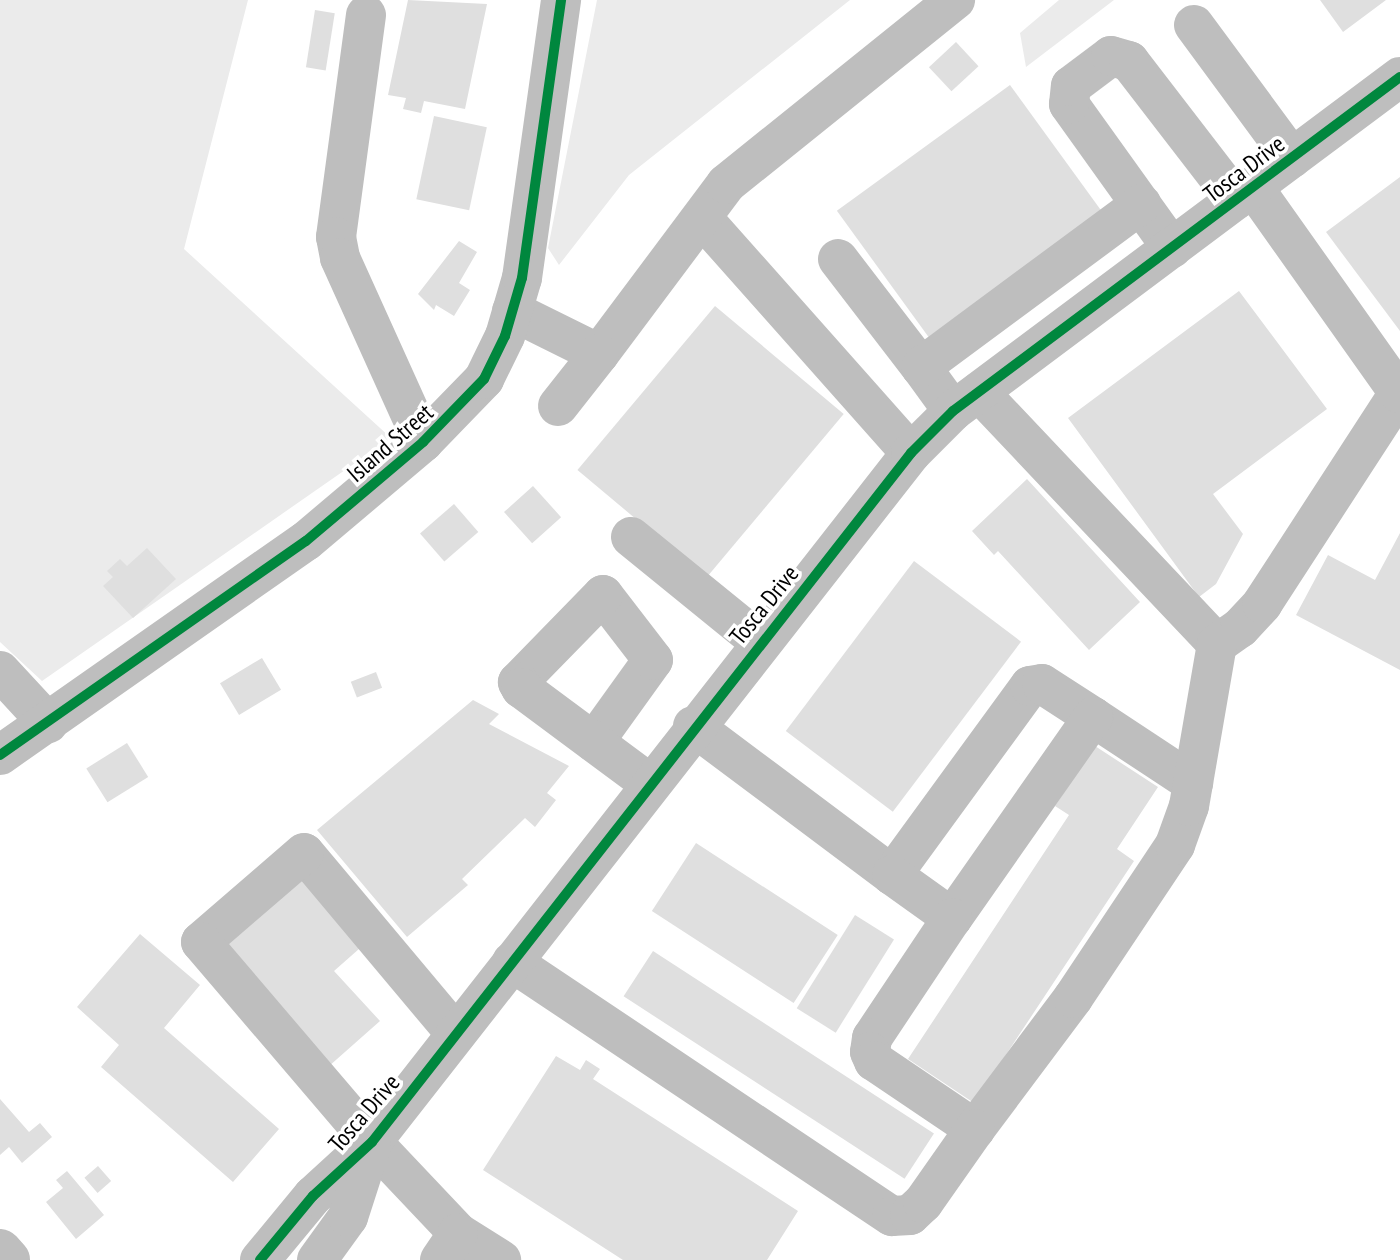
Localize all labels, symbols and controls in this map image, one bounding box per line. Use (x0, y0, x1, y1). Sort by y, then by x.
street label: Tosca Drive (1198, 129, 1290, 209)
street label: Island Street (341, 398, 439, 488)
street label: Tosca Drive (723, 560, 805, 650)
street label: Tosca Drive (322, 1068, 406, 1158)

